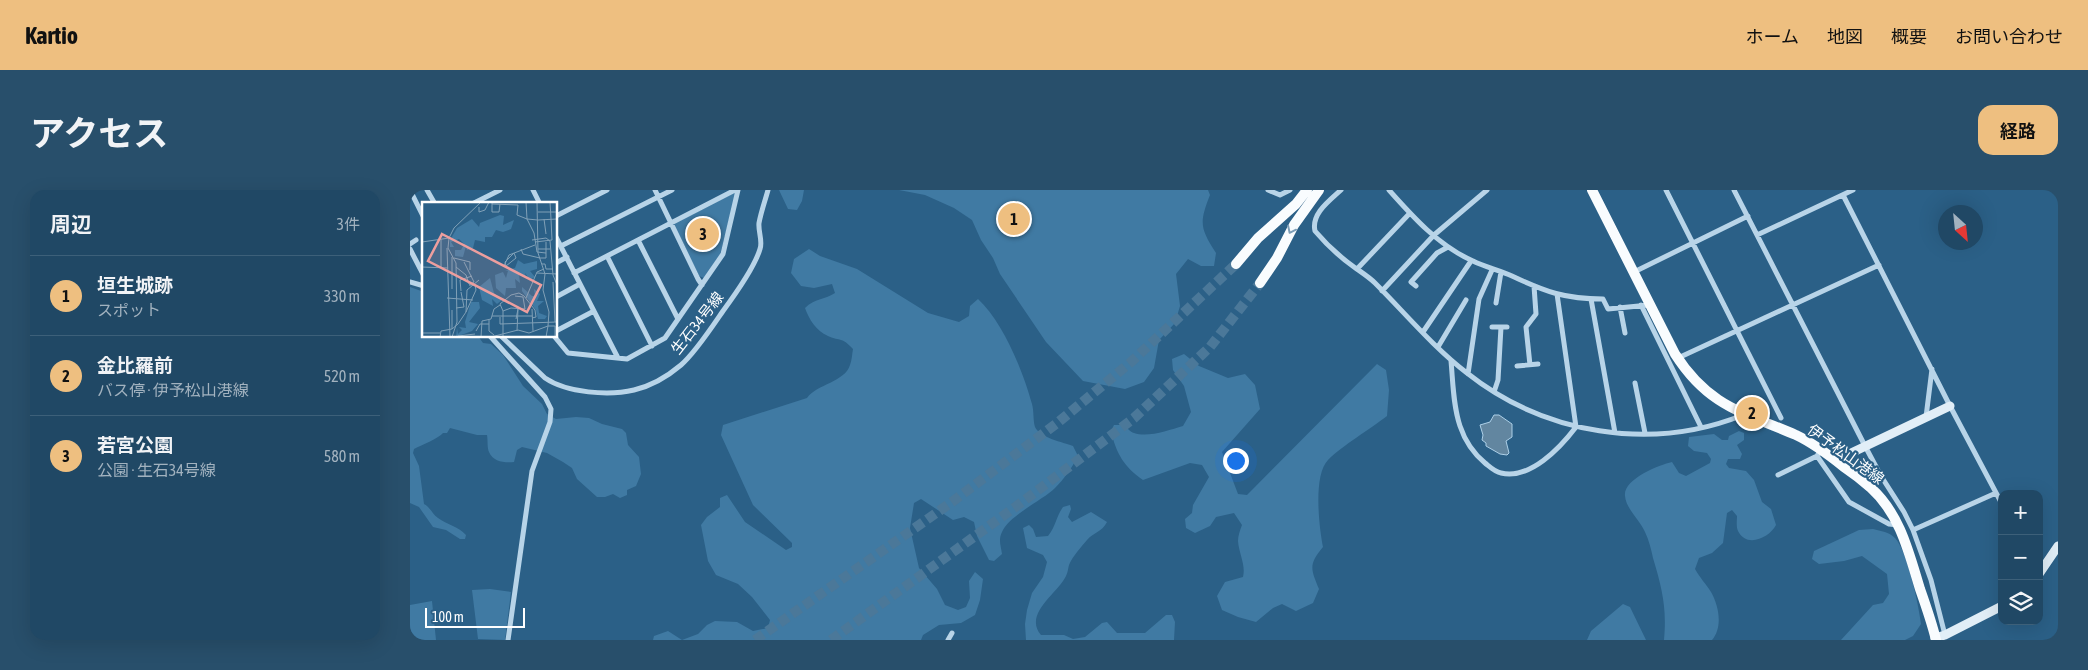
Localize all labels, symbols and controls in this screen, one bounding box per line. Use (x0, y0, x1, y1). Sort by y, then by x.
text: Kartio (25, 22, 78, 49)
text: ホーム (1746, 26, 1799, 47)
text: 地図 (1827, 26, 1863, 47)
text: 概要 (1891, 26, 1927, 47)
text: お問い合わせ (1955, 26, 2063, 47)
button: 経路 (1978, 105, 2058, 155)
text: アクセス (30, 113, 168, 153)
pin: 1 (998, 200, 1030, 238)
inset map (422, 202, 558, 338)
north arrow (1938, 205, 1983, 250)
text: 周辺 (50, 212, 92, 236)
text: 3件 (336, 215, 360, 233)
pin: 3 (687, 215, 719, 253)
one-way arrow (1287, 225, 1298, 234)
text: 垣生城跡 (97, 274, 173, 296)
text: 1 (62, 287, 70, 305)
text: 330 m (324, 287, 360, 305)
street label: 生石34号線 (667, 289, 727, 357)
text: スポット (97, 301, 161, 319)
text: 金比羅前 (97, 354, 173, 376)
text: 2 (62, 367, 70, 385)
text: 520 m (324, 367, 360, 385)
text: バス停 · 伊予松山港線 (97, 381, 249, 399)
pin: 2 (1736, 394, 1768, 432)
street label: 伊予松山港線 (1805, 421, 1887, 487)
text: 若宮公園 (97, 434, 173, 456)
text: 3 (62, 447, 70, 465)
text: 580 m (324, 447, 360, 465)
your location (1223, 448, 1249, 474)
text: 公園 · 生石34号線 (97, 461, 216, 479)
map controls (1998, 490, 2043, 625)
button: + (1998, 490, 2043, 535)
button: − (1998, 535, 2043, 580)
button: layers (1998, 580, 2043, 625)
scale bar (425, 605, 525, 628)
text: 100 m (432, 609, 464, 625)

